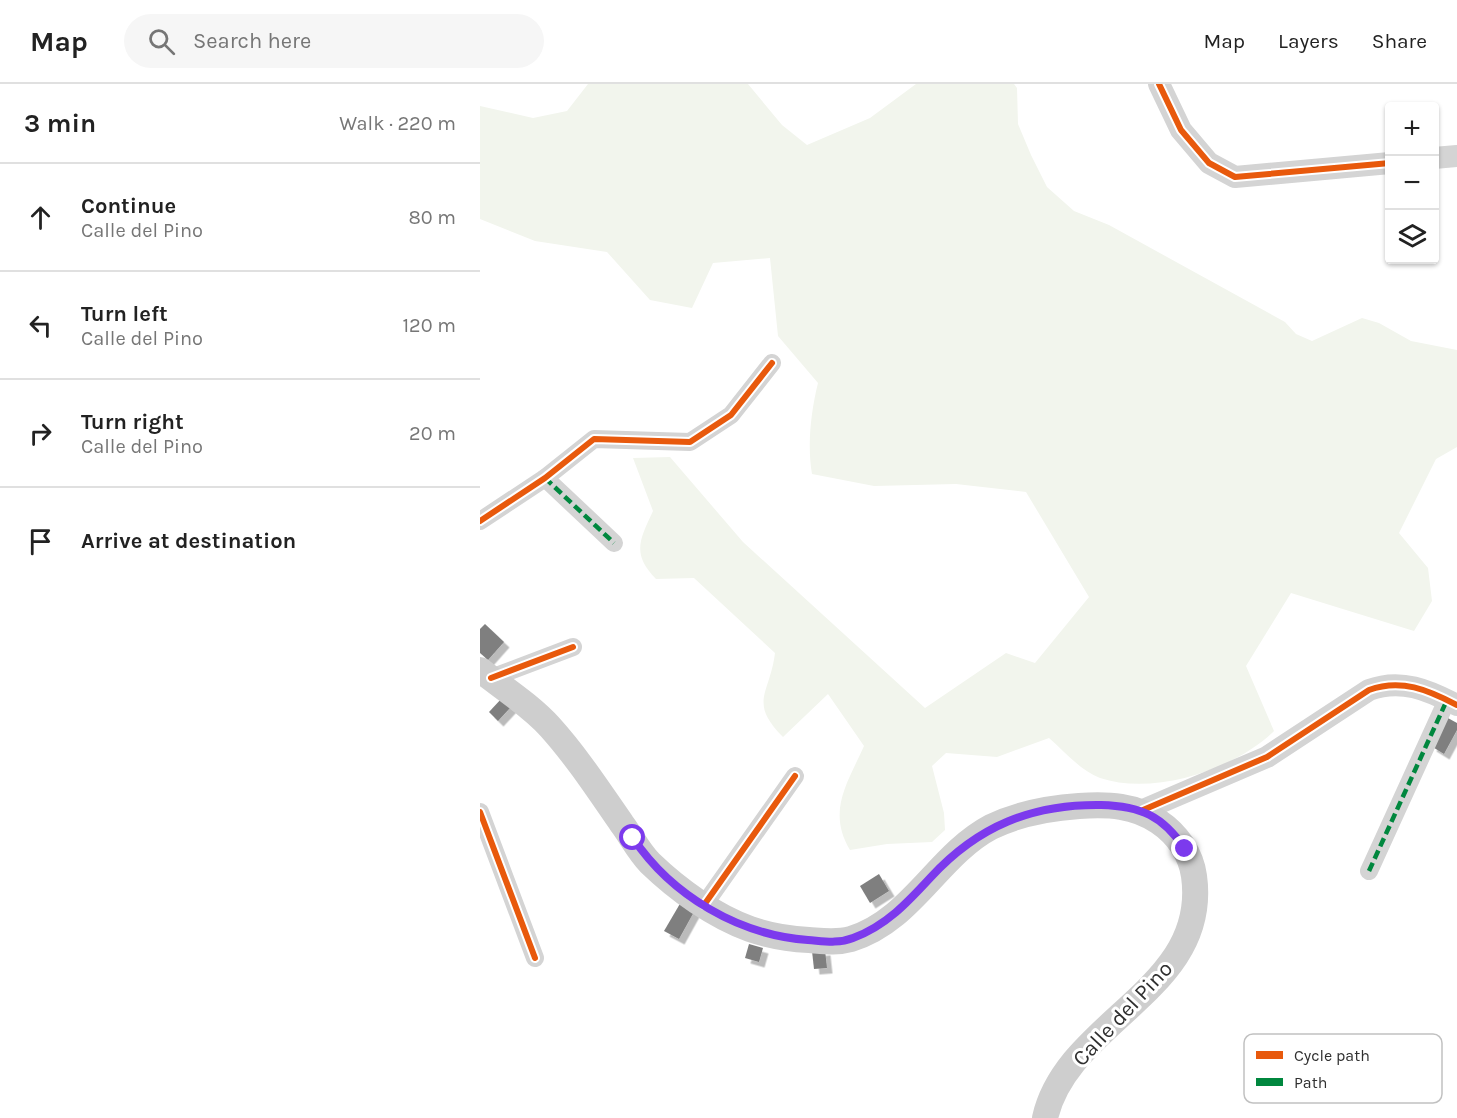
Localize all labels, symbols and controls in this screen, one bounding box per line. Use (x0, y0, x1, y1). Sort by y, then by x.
search box (124, 14, 544, 68)
text: Map (30, 25, 88, 58)
icon: search (145, 25, 178, 58)
text: Search here (193, 28, 311, 54)
text: Map (1203, 29, 1245, 53)
text: Layers (1278, 29, 1339, 53)
text: Share (1372, 29, 1427, 53)
map controls (1385, 102, 1439, 264)
button: + (1385, 102, 1439, 156)
text: 3 min (24, 108, 96, 139)
text: Walk · 220 m (339, 112, 456, 135)
button: − (1385, 156, 1439, 210)
text: Continue (81, 193, 176, 219)
icon: ahead (24, 201, 57, 234)
text: 80 m (408, 206, 456, 229)
button: layers (1385, 210, 1439, 264)
text: Calle del Pino (81, 219, 203, 242)
text: Turn left (81, 301, 168, 327)
icon: left (24, 309, 57, 342)
text: 120 m (402, 314, 456, 337)
text: Calle del Pino (81, 327, 203, 350)
text: Turn right (81, 409, 184, 435)
icon: right (24, 417, 57, 450)
text: 20 m (409, 422, 456, 445)
text: Calle del Pino (81, 435, 203, 458)
icon: arrive (24, 525, 57, 558)
text: Arrive at destination (81, 528, 296, 554)
route start (619, 824, 645, 850)
route end (1171, 835, 1197, 861)
street label: Calle del Pino (1067, 956, 1178, 1072)
legend (1244, 1034, 1442, 1103)
text: Cycle path (1294, 1046, 1370, 1065)
text: Path (1294, 1073, 1327, 1092)

